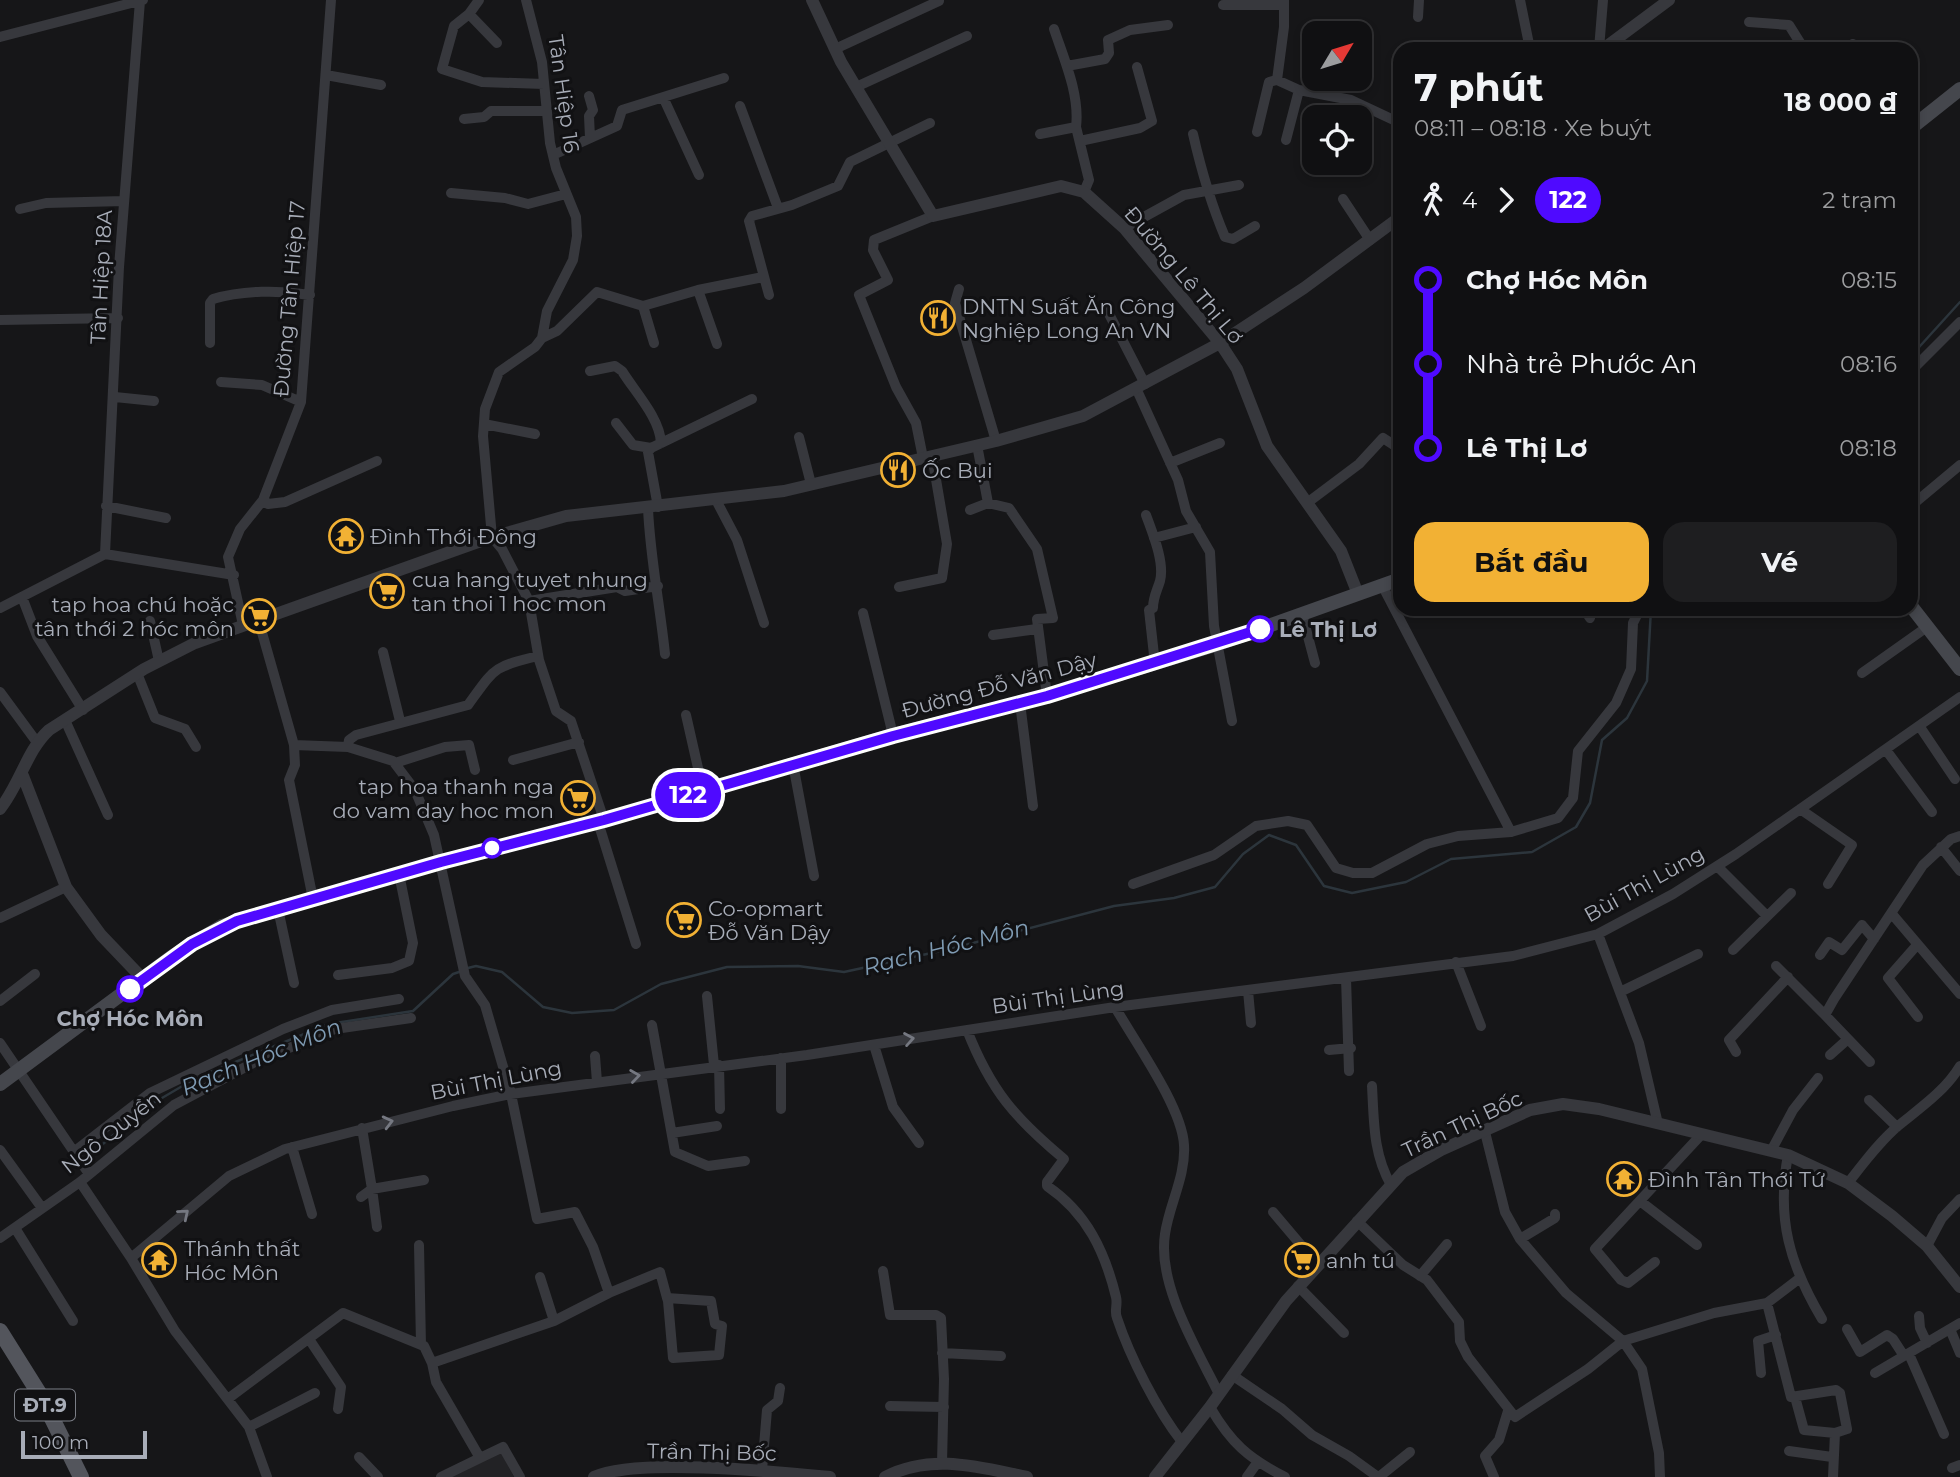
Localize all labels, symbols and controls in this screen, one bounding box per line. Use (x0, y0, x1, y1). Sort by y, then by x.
north arrow (1302, 21, 1372, 91)
map controls (1302, 21, 1372, 175)
street label: Tân Hiệp 16 (543, 33, 585, 155)
text: 7 phút (1414, 64, 1543, 111)
text: 18 000 ₫ (1784, 86, 1897, 118)
button: locate (1302, 105, 1372, 175)
text: 08:11 – 08:18 · Xe buýt (1414, 114, 1652, 142)
icon: walk (1414, 181, 1452, 219)
icon: forward (1487, 181, 1525, 219)
text: 122 (1549, 185, 1587, 214)
text: 4 (1462, 186, 1477, 214)
text: 2 trạm (1822, 186, 1897, 214)
street label: Đường Tân Hiệp 17 (268, 200, 310, 398)
street label: Đường Lê Thị Lơ (1119, 201, 1249, 349)
street label: Tân Hiệp 18A (85, 208, 117, 345)
text: Chợ Hóc Môn (1466, 264, 1648, 296)
text: 08:15 (1841, 266, 1897, 294)
place label: DNTN Suất Ăn Công Nghiệp Long An VN (962, 294, 1175, 343)
restaurant icon: DNTN Suất Ăn Công Nghiệp Long An VN (919, 299, 957, 337)
text: Nhà trẻ Phước An (1466, 348, 1697, 380)
text: 08:16 (1840, 350, 1897, 378)
text: Lê Thị Lơ (1466, 432, 1587, 464)
text: 08:18 (1839, 434, 1897, 462)
restaurant icon: Ốc Bụi (879, 451, 917, 489)
place label: Ốc Bụi (922, 458, 993, 483)
temple icon: Đình Thới Đông (327, 517, 365, 555)
button: Bắt đầu (1414, 522, 1649, 602)
button: Vé (1663, 522, 1897, 602)
place label: Đình Thới Đông (370, 524, 537, 549)
place label: cua hang tuyet nhung tan thoi 1 hoc mon (412, 567, 648, 616)
supermarket icon: cua hang tuyet nhung tan thoi 1 hoc mon (368, 572, 406, 610)
place label: tap hoa chú hoặc tân thới 2 hóc môn (35, 592, 234, 641)
supermarket icon: tap hoa chú hoặc tân thới 2 hóc môn (240, 597, 278, 635)
marker: Lê Thị Lơ (1247, 616, 1273, 642)
place label: Lê Thị Lơ (1279, 617, 1377, 642)
street label: Đường Đỗ Văn Dậy (899, 647, 1100, 723)
line badge: 122 (648, 772, 728, 818)
place label: tap hoa thanh nga do vam day hoc mon (333, 774, 554, 823)
supermarket icon: tap hoa thanh nga do vam day hoc mon (559, 779, 597, 817)
text: 122 (669, 780, 707, 809)
unlabelled marker (482, 838, 502, 858)
street label: Bùi Thị Lùng (1580, 841, 1708, 927)
place label: Co-opmart Đỗ Văn Dậy (708, 896, 831, 945)
supermarket icon: Co-opmart Đỗ Văn Dậy (665, 901, 703, 939)
water label: Rạch Hóc Môn (860, 913, 1032, 981)
street label: Bùi Thị Lùng (990, 975, 1126, 1019)
marker: Chợ Hóc Môn (117, 976, 143, 1002)
place label: Chợ Hóc Môn (57, 1006, 203, 1031)
water label: Rạch Hóc Môn (177, 1012, 345, 1102)
one-way arrow (903, 1032, 915, 1047)
street label: Bùi Thị Lùng (428, 1055, 564, 1105)
one-way arrow (629, 1069, 641, 1084)
street label: Ngô Quyền (56, 1085, 166, 1179)
street label: Trần Thị Bốc (1398, 1085, 1526, 1163)
one-way arrow (382, 1116, 394, 1130)
temple icon: Đình Tân Thới Tứ (1605, 1160, 1643, 1198)
place label: Đình Tân Thới Tứ (1648, 1167, 1825, 1192)
one-way arrow (175, 1210, 188, 1222)
place label: Thánh thất Hóc Môn (184, 1236, 300, 1285)
temple icon: Thánh thất Hóc Môn (140, 1241, 178, 1279)
supermarket icon: anh tú (1283, 1241, 1321, 1279)
place label: anh tú (1326, 1248, 1395, 1273)
road number: ĐT.9 (15, 1390, 75, 1420)
scale bar (21, 1428, 147, 1460)
text: 100 m (32, 1431, 89, 1454)
street label: Trần Thị Bốc (647, 1438, 777, 1466)

